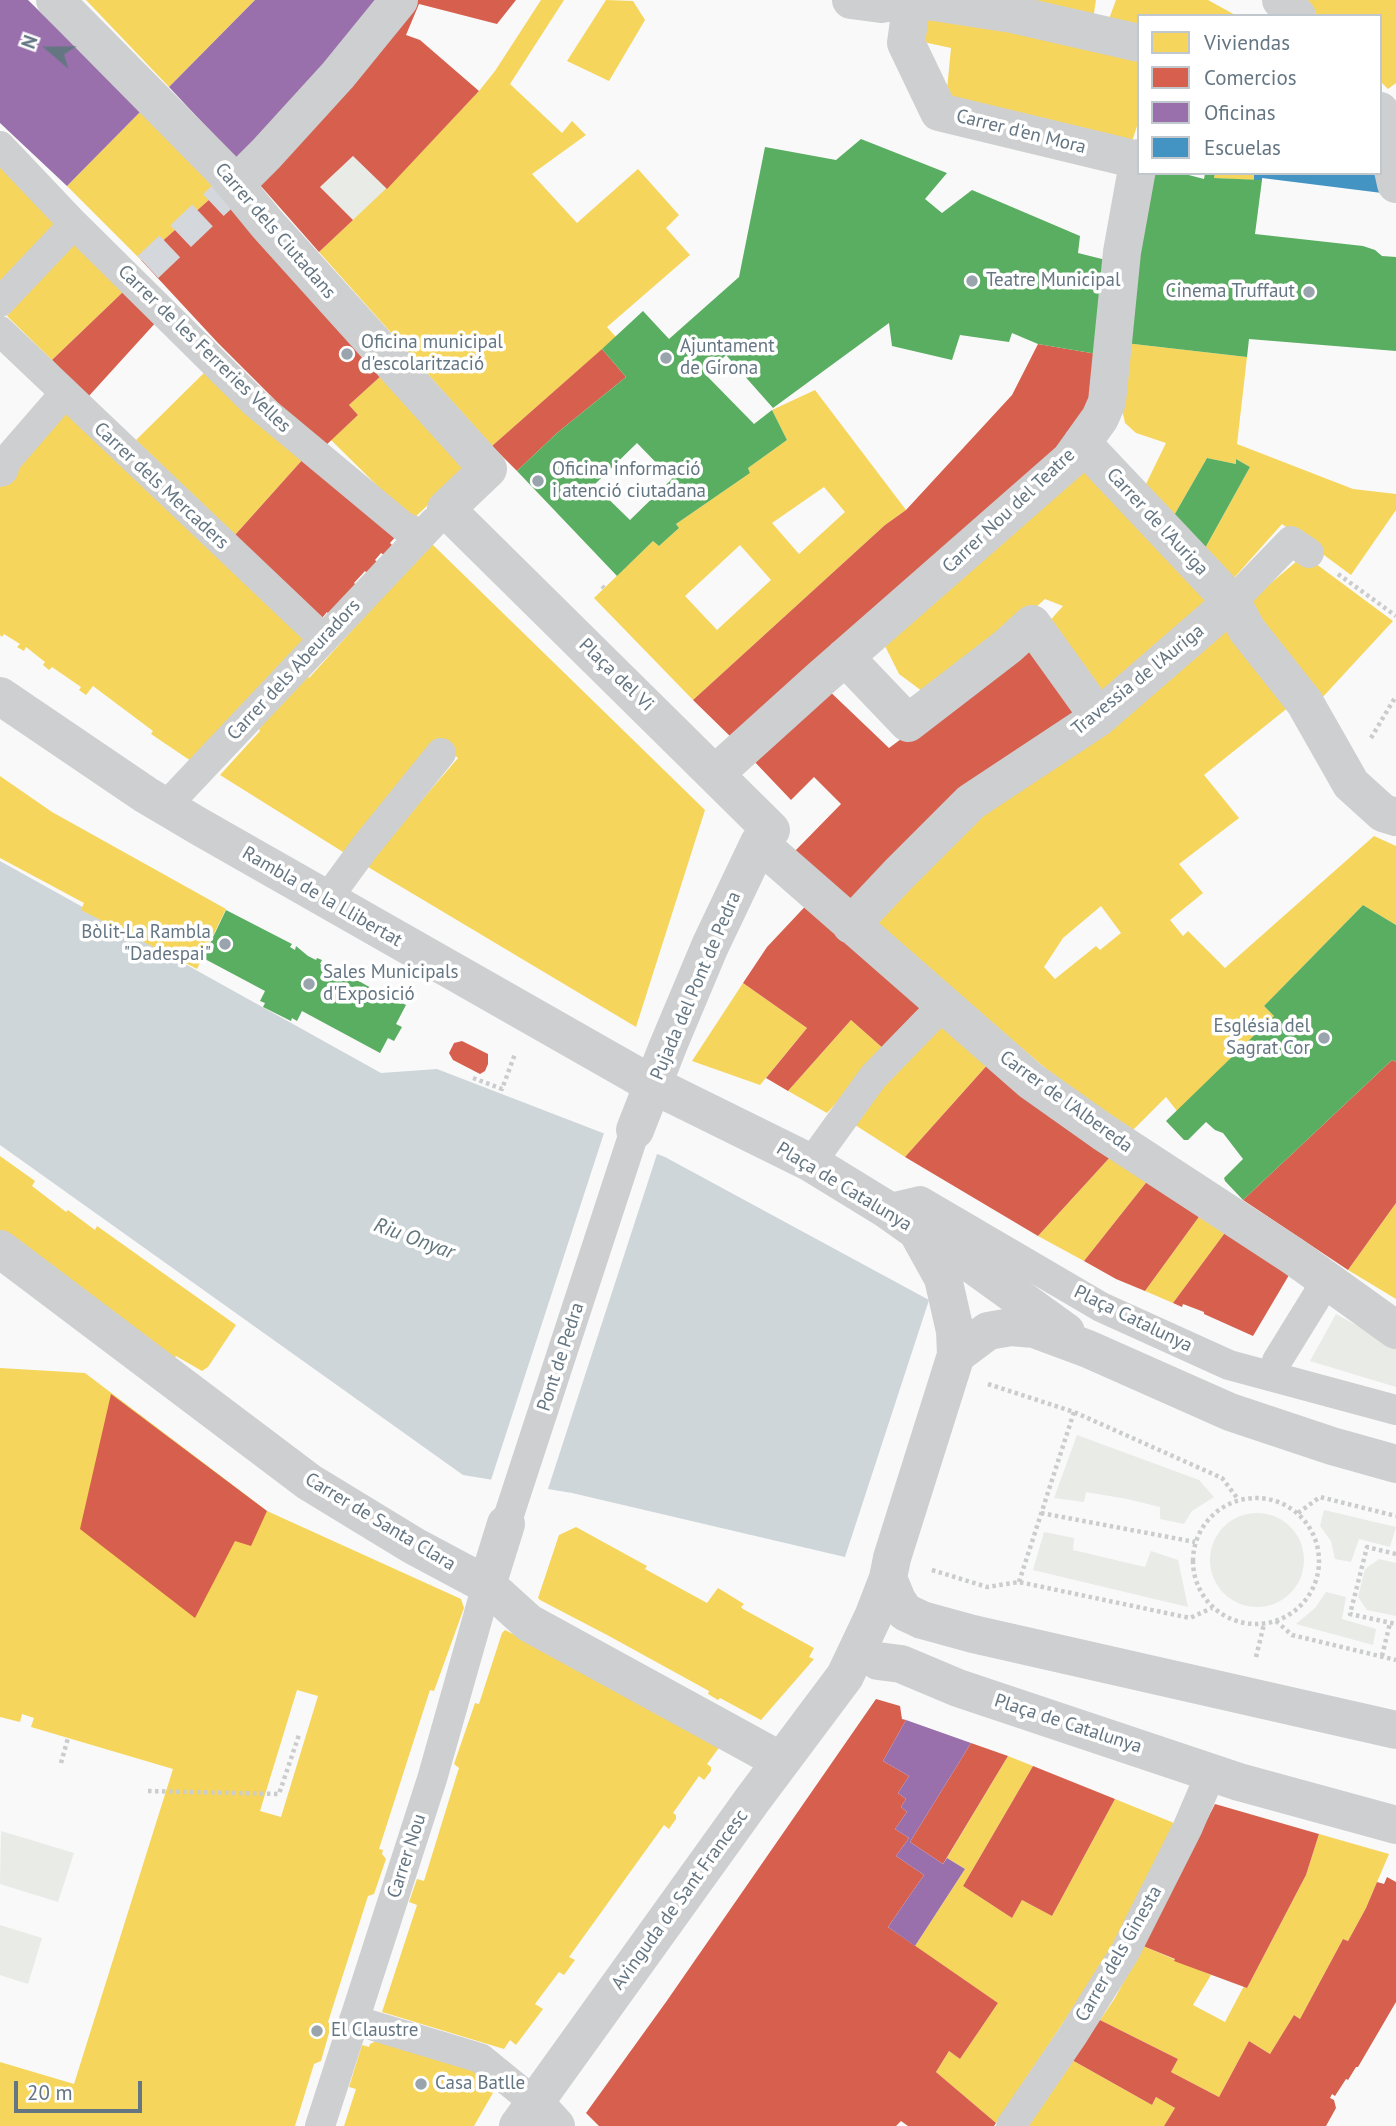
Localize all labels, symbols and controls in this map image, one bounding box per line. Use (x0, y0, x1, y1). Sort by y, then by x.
north arrow (14, 14, 84, 84)
legend (1137, 14, 1382, 175)
text: Viviendas (1204, 29, 1290, 56)
text: N (16, 32, 43, 52)
text: Comercios (1204, 64, 1297, 91)
text: Oficinas (1204, 99, 1276, 126)
street label: Carrer d'en Mora (954, 105, 1088, 159)
text: Escuelas (1204, 134, 1281, 161)
street label: Carrer dels Ciutadans (210, 158, 340, 304)
street label: Carrer de les Ferreries Velles (113, 260, 295, 438)
place label: Teatre Municipal (986, 270, 1120, 292)
marker: Teatre Municipal (964, 273, 980, 289)
place label: Cinema Truffaut (1166, 281, 1295, 303)
marker: Cinema Truffaut (1301, 284, 1317, 300)
place label: Oficina municipal d'escolarització (361, 332, 503, 376)
place label: Ajuntament de Girona (680, 336, 775, 380)
marker: Oficina municipal d'escolarització (339, 346, 355, 362)
marker: Ajuntament de Girona (658, 350, 674, 366)
street label: Carrer dels Mercaders (89, 418, 233, 554)
street label: Carrer Nou del Teatre (938, 444, 1080, 578)
place label: Oficina informació i atenció ciutadana (552, 459, 706, 503)
street label: Carrer de l'Auriga (1101, 463, 1213, 581)
marker: Oficina informació i atenció ciutadana (530, 473, 546, 489)
street label: Carrer dels Abeuradors (223, 595, 365, 745)
street label: Travessia de l'Auriga (1067, 620, 1209, 740)
street label: Plaça del Vi (574, 634, 658, 716)
street label: Rambla de la Llibertat (238, 842, 406, 952)
street label: Pujada del Pont de Pedra (646, 888, 746, 1084)
place label: Bòlit-La Rambla "Dadespai" (81, 922, 211, 966)
marker: Bòlit-La Rambla "Dadespai" (217, 936, 233, 952)
place label: Sales Municipals d'Exposició (323, 962, 458, 1006)
marker: Sales Municipals d'Exposició (301, 976, 317, 992)
place label: Església del Sagrat Cor (1213, 1016, 1310, 1060)
marker: Església del Sagrat Cor (1316, 1030, 1332, 1046)
street label: Carrer de l'Albereda (995, 1046, 1137, 1158)
street label: Plaça de Catalunya (772, 1138, 916, 1236)
water label: Riu Onyar (370, 1213, 458, 1265)
street label: Plaça Catalunya (1070, 1280, 1196, 1358)
street label: Pont de Pedra (533, 1300, 589, 1414)
street label: Carrer de Santa Clara (301, 1468, 459, 1576)
street label: Plaça de Catalunya (991, 1689, 1145, 1759)
street label: Avinguda de Sant Francesc (607, 1805, 753, 1995)
street label: Carrer Nou (383, 1811, 431, 1901)
street label: Carrer dels Ginesta (1071, 1882, 1167, 2026)
place label: El Claustre (331, 2020, 418, 2042)
marker: El Claustre (309, 2023, 325, 2039)
scale bar (18, 2066, 145, 2110)
place label: Casa Batlle (435, 2073, 525, 2095)
marker: Casa Batlle (413, 2076, 429, 2092)
text: 20 m (27, 2079, 73, 2106)

